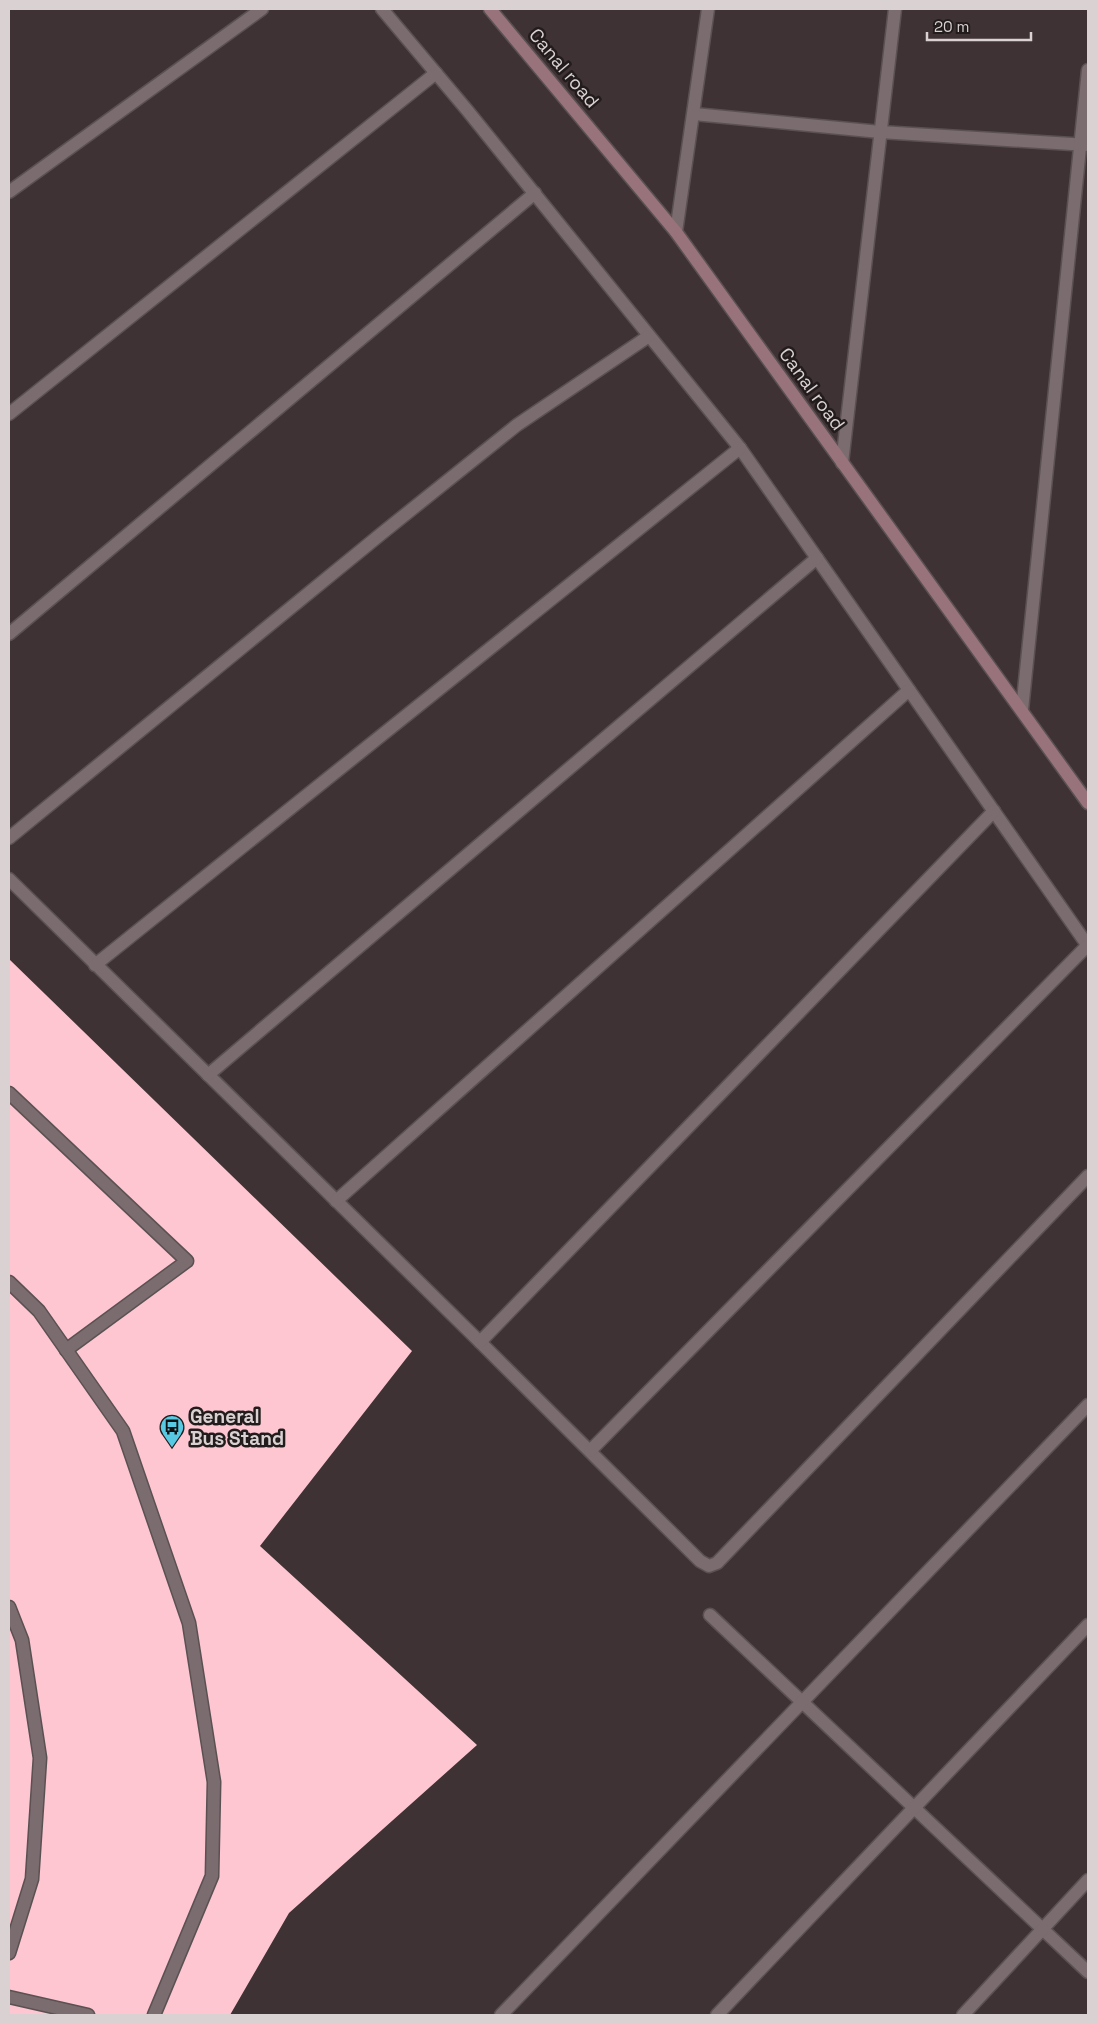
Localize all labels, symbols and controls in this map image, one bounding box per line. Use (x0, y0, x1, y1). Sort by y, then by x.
scale bar (927, 10, 1031, 42)
text: 20 m (934, 17, 969, 36)
street label: Canal road (523, 23, 605, 113)
street label: Canal road (773, 343, 851, 435)
place label: General Bus Stand (190, 1404, 284, 1451)
bus stop icon: General Bus Stand (159, 1414, 185, 1448)

